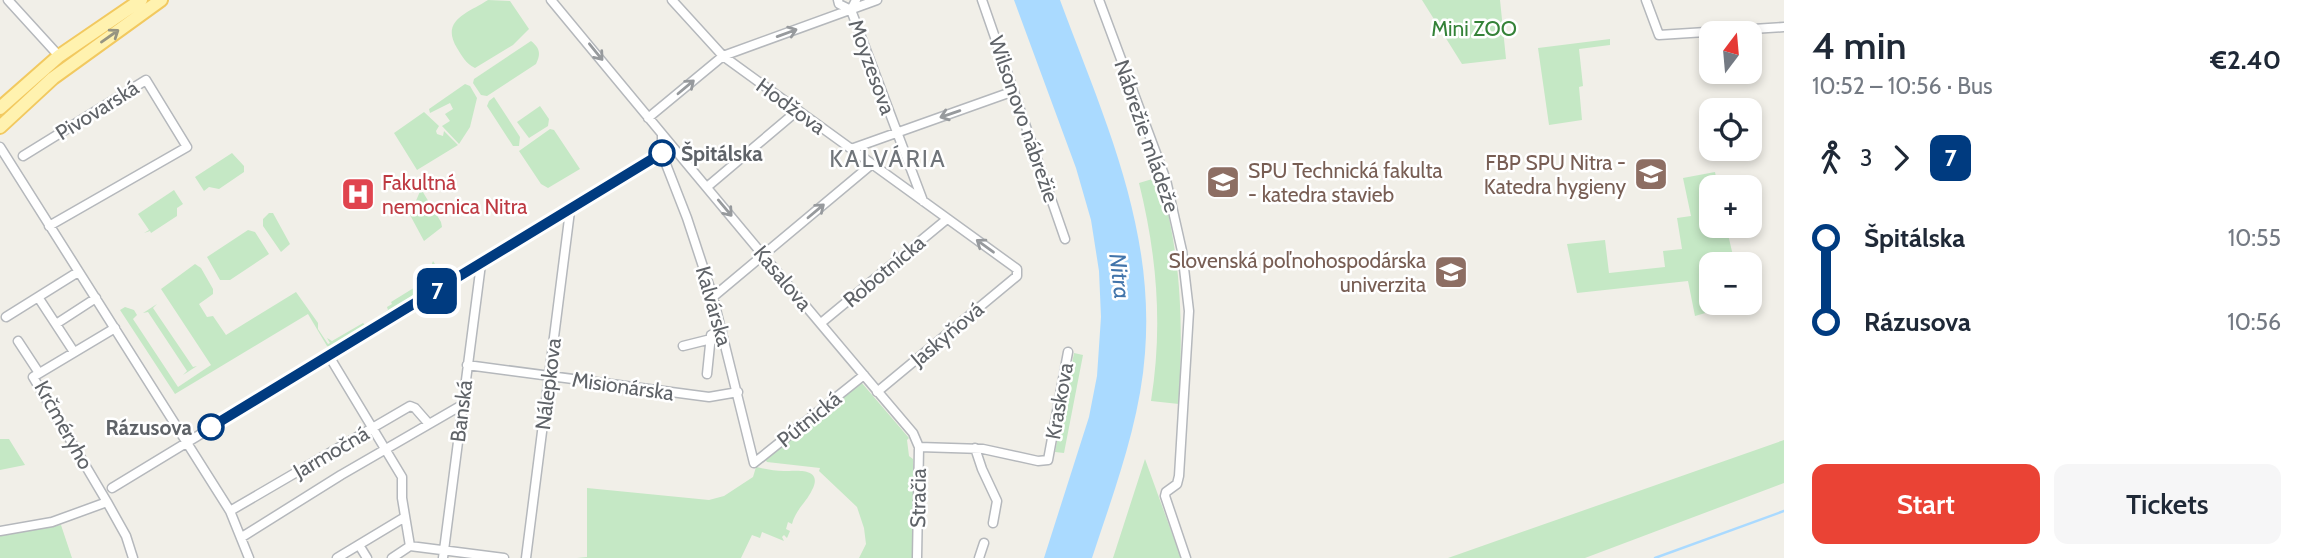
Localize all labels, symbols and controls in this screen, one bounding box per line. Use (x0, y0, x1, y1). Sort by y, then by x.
street label: Moyzesova (843, 16, 901, 118)
park label: Mini ZOO (1431, 16, 1517, 41)
north arrow (1699, 21, 1762, 84)
map controls (1699, 21, 1762, 315)
text: 4 min (1812, 22, 1907, 69)
one-way arrow (775, 26, 797, 38)
one-way arrow (100, 29, 119, 43)
street label: Wilsonovo nábrežie (984, 32, 1064, 206)
one-way arrow (588, 42, 604, 60)
text: €2.40 (2210, 44, 2281, 76)
street label: Nábrežie mládeže (1109, 57, 1185, 216)
text: 10:52 – 10:56 · Bus (1812, 72, 1993, 100)
street label: Hodžova (752, 73, 830, 139)
street label: Pivovarská (51, 75, 143, 145)
one-way arrow (676, 80, 694, 95)
button: locate (1699, 98, 1762, 161)
one-way arrow (939, 109, 961, 121)
icon: walk (1812, 139, 1850, 177)
icon: forward (1882, 139, 1920, 177)
marker: Špitálska (649, 140, 675, 166)
place label: Špitálska (681, 141, 763, 166)
text: 7 (1944, 143, 1957, 172)
district label: KALVÁRIA (829, 144, 947, 173)
text: 3 (1860, 144, 1872, 172)
place label: FBP SPU Nitra - Katedra hygieny (1484, 150, 1626, 199)
school or university icon: FBP SPU Nitra - Katedra hygieny (1632, 155, 1670, 193)
place label: SPU Technická fakulta - katedra stavieb (1248, 158, 1443, 207)
school or university icon: SPU Technická fakulta - katedra stavieb (1204, 163, 1242, 201)
place label: Fakultná nemocnica Nitra (382, 170, 527, 219)
hospital icon: Fakultná nemocnica Nitra (339, 175, 377, 213)
button: + (1699, 175, 1762, 238)
one-way arrow (717, 198, 732, 216)
one-way arrow (806, 203, 824, 219)
text: Špitálska (1864, 222, 1965, 254)
text: 10:55 (2228, 224, 2281, 252)
street label: Robotnícka (838, 230, 930, 312)
one-way arrow (976, 239, 995, 253)
street label: Kasalova (749, 240, 817, 316)
place label: Slovenská poľnohospodárska univerzita (1169, 248, 1426, 297)
water label: Nitra (1103, 251, 1137, 301)
button: − (1699, 252, 1762, 315)
school or university icon: Slovenská poľnohospodárska univerzita (1432, 253, 1470, 291)
street label: Kalvárska (691, 263, 737, 349)
line badge: 7 (414, 268, 460, 314)
text: 7 (431, 276, 443, 305)
street label: Jaskyňová (905, 296, 988, 372)
text: Rázusova (1864, 306, 1971, 338)
text: 10:56 (2227, 308, 2281, 336)
street label: Nálepkova (530, 337, 566, 431)
street label: Kraskova (1040, 361, 1078, 441)
street label: Misionárska (570, 366, 676, 406)
street label: Krčméryho (29, 376, 99, 474)
street label: Banská (445, 378, 477, 444)
street label: Pútnická (772, 386, 846, 452)
marker: Rázusova (198, 414, 224, 440)
place label: Rázusova (106, 415, 193, 440)
street label: Jarmočná (288, 420, 373, 484)
button: Start (1812, 464, 2040, 544)
button: Tickets (2054, 464, 2281, 544)
street label: Stračia (905, 468, 931, 528)

